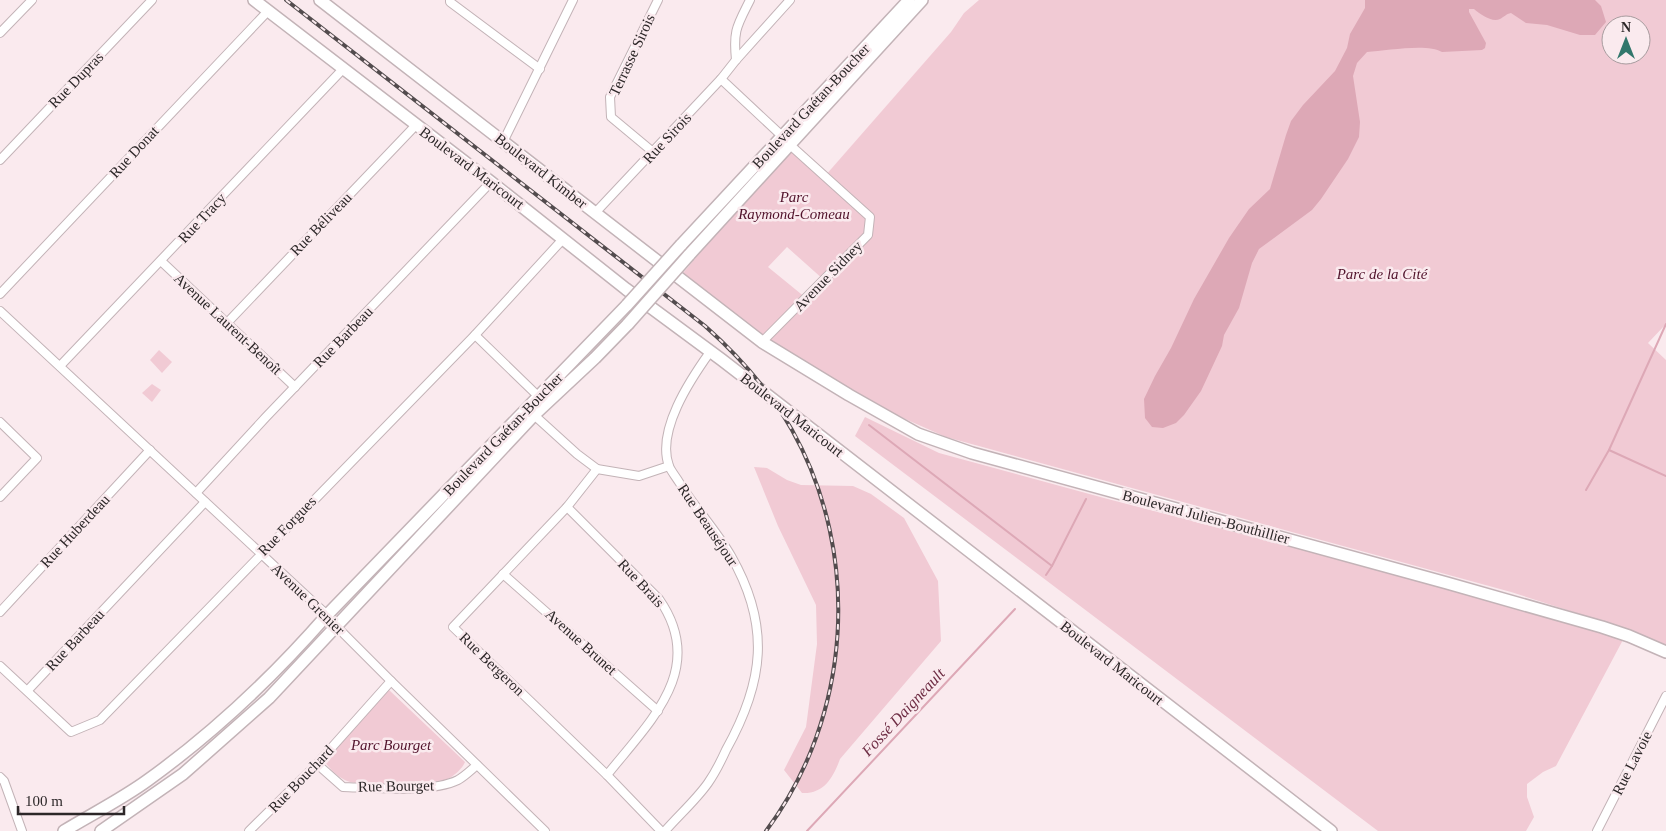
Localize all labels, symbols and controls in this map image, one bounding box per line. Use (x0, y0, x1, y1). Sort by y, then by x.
street label: Terrasse Sirois (606, 11, 658, 98)
north arrow (1601, 15, 1651, 65)
text: N (1621, 20, 1631, 35)
street label: Boulevard Gaétan-Boucher (749, 40, 873, 172)
street label: Rue Dupras (45, 49, 107, 111)
street label: Rue Sirois (640, 109, 694, 166)
street label: Rue Donat (106, 122, 162, 181)
street label: Boulevard Maricourt (417, 124, 528, 213)
street label: Boulevard Kimber (492, 130, 590, 212)
street label: Rue Tracy (175, 189, 229, 246)
street label: Rue Béliveau (287, 189, 355, 259)
park label: Parc Raymond-Comeau (737, 189, 850, 222)
street label: Avenue Sidney (791, 237, 866, 314)
park label: Parc de la Cité (1336, 266, 1429, 282)
street label: Avenue Laurent-Benoît (171, 270, 286, 378)
street label: Rue Barbeau (310, 303, 376, 371)
street label: Boulevard Gaétan-Boucher (440, 369, 566, 499)
street label: Boulevard Maricourt (737, 370, 847, 461)
street label: Rue Beauséjour (675, 481, 741, 569)
street label: Boulevard Julien-Bouthillier (1121, 487, 1291, 547)
street label: Rue Huberdeau (37, 491, 113, 571)
street label: Rue Forgues (255, 493, 319, 559)
street label: Rue Brais (615, 556, 667, 610)
street label: Avenue Grenier (268, 560, 348, 638)
street label: Rue Barbeau (43, 606, 108, 674)
street label: Avenue Brunet (542, 606, 620, 679)
street label: Boulevard Maricourt (1057, 618, 1167, 709)
street label: Rue Bergeron (456, 629, 528, 699)
water label: Fossé Daigneault (857, 664, 949, 761)
street label: Rue Lavoie (1609, 728, 1655, 798)
park label: Parc Bourget (350, 737, 432, 753)
street label: Rue Bouchard (265, 742, 337, 816)
street label: Rue Bourget (358, 777, 435, 795)
scale bar (18, 784, 124, 816)
text: 100 m (25, 793, 63, 809)

